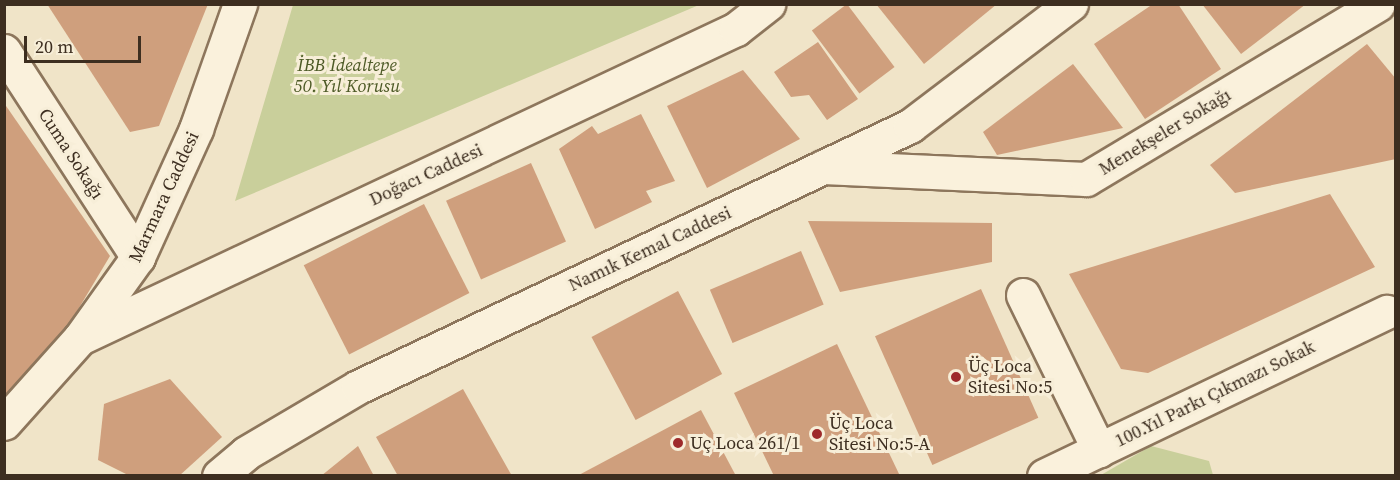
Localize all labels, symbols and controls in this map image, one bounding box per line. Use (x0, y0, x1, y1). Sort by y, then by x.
scale bar (27, 24, 144, 62)
text: 20 m (35, 34, 73, 59)
park label: İBB İdealtepe 50. Yıl Korusu (294, 55, 400, 98)
street label: Menekşeler Sokağı (1095, 84, 1235, 180)
street label: Cuma Sokağı (34, 105, 108, 203)
street label: Marmara Caddesi (124, 128, 204, 266)
street label: Doğacı Caddesi (366, 139, 486, 211)
street label: Namık Kemal Caddesi (565, 202, 735, 296)
street label: 100.Yıl Parkı Çıkmazı Sokak (1112, 336, 1318, 452)
place label: Üç Loca Sitesi No:5 (968, 356, 1052, 398)
marker: Üç Loca Sitesi No:5 (949, 370, 963, 384)
place label: Üç Loca Sitesi No:5-A (829, 413, 930, 456)
marker: Üç Loca Sitesi No:5-A (810, 427, 824, 441)
place label: Uç Loca 261/1 (690, 432, 800, 454)
marker: Uç Loca 261/1 (671, 436, 685, 450)

